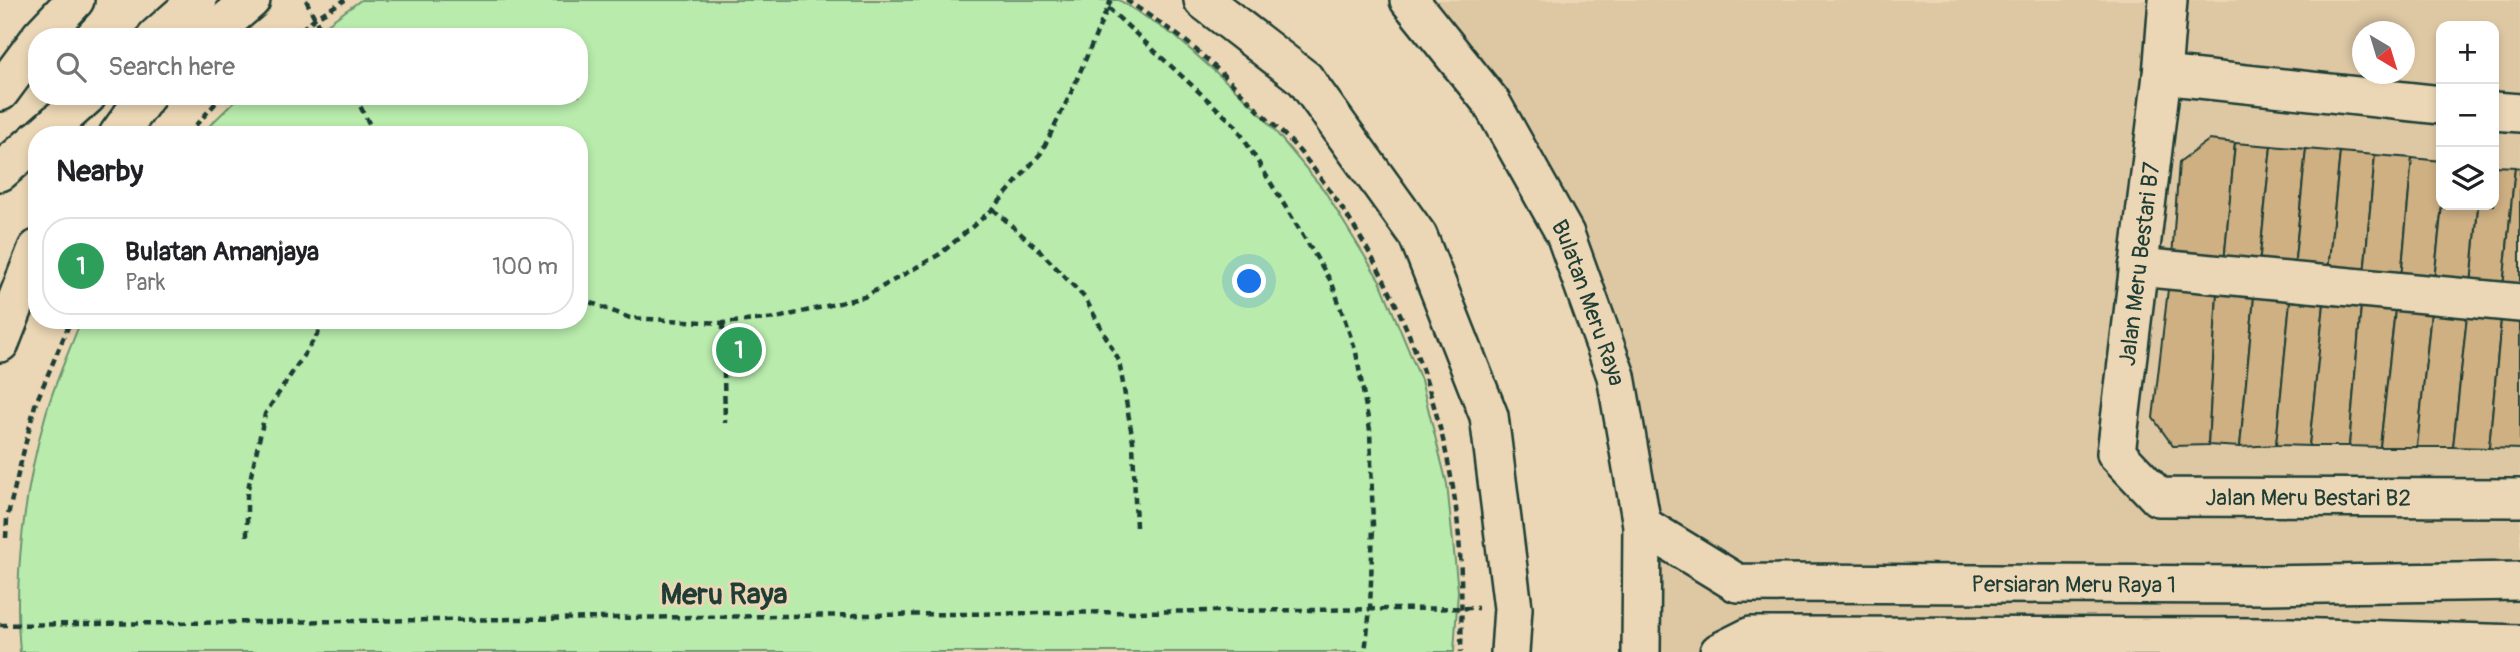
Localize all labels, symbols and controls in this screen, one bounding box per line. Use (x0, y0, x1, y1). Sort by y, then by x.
north arrow (2352, 21, 2415, 84)
map controls (2436, 21, 2499, 210)
button: + (2436, 21, 2499, 84)
search box (28, 28, 588, 105)
icon: search (52, 48, 90, 86)
text: Search here (108, 51, 235, 83)
button: − (2436, 84, 2499, 147)
button: layers (2436, 147, 2499, 210)
text: Nearby (56, 153, 143, 190)
street label: Jalan Meru Bestari B7 (2113, 161, 2166, 368)
street label: Bulatan Meru Raya (1545, 214, 1631, 388)
text: Bulatan Amanjaya (125, 236, 319, 268)
text: 1 (77, 252, 86, 281)
text: 100 m (492, 252, 558, 281)
your location (1232, 264, 1266, 298)
text: Park (125, 268, 165, 297)
pin: 1 (716, 324, 762, 376)
street label: Jalan Meru Bestari B2 (2205, 483, 2411, 513)
street label: Persiaran Meru Raya 1 (1971, 570, 2176, 600)
district label: Meru Raya (661, 576, 787, 613)

